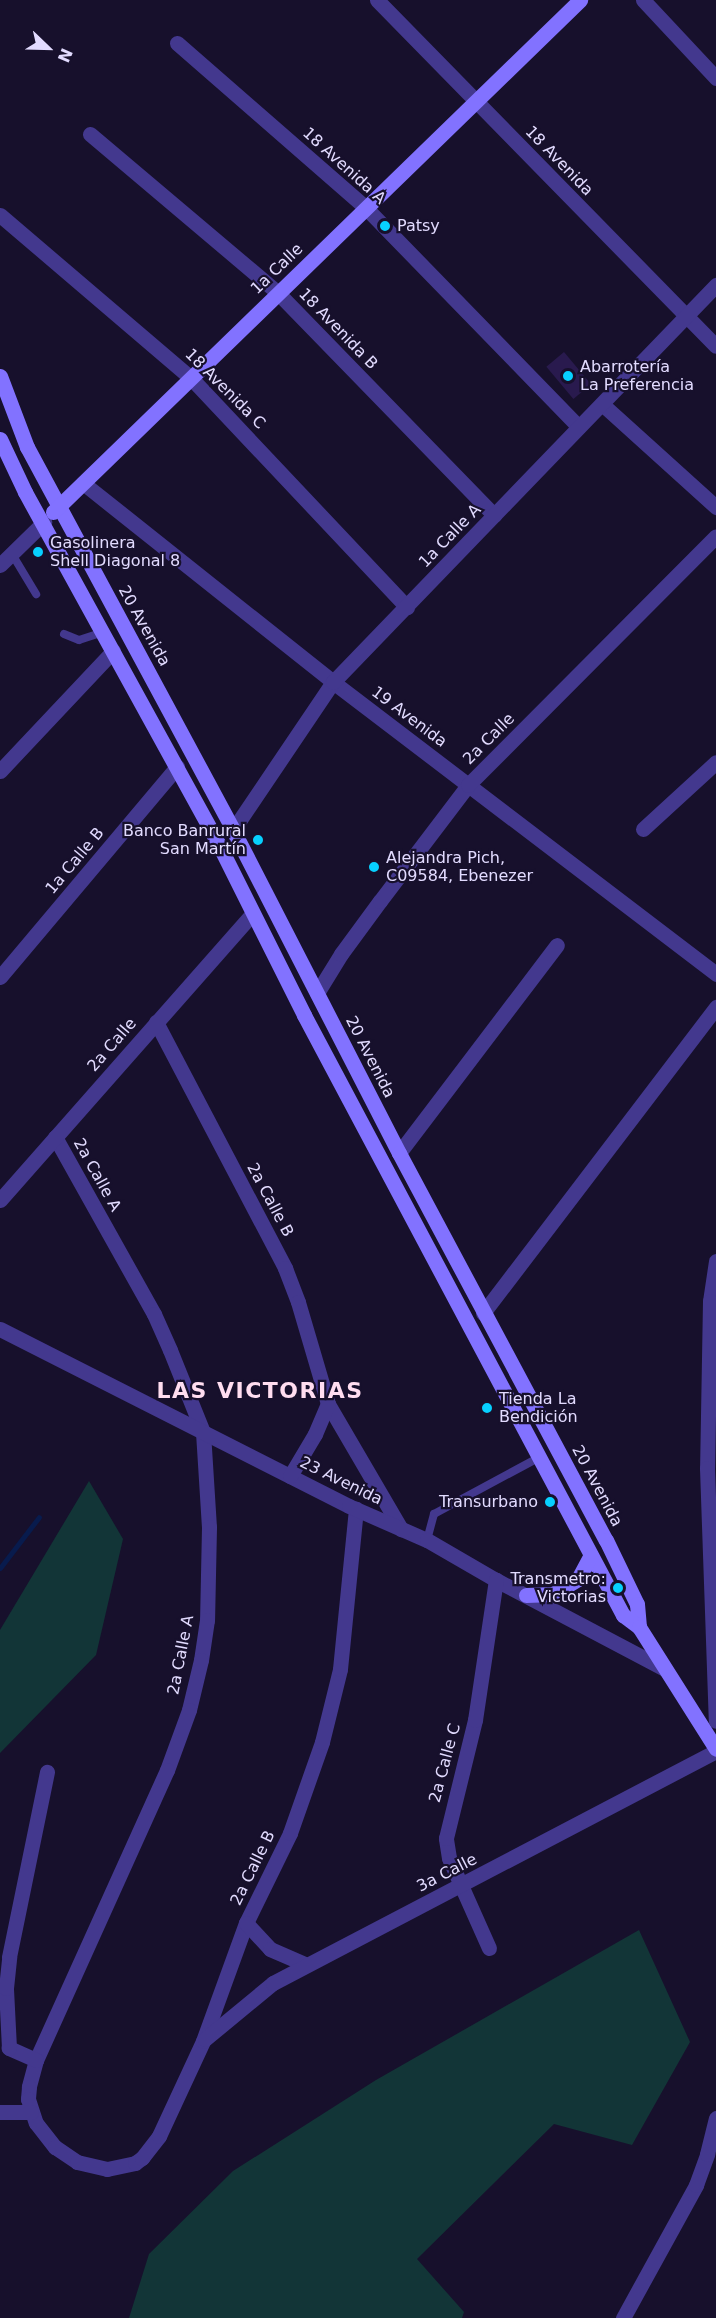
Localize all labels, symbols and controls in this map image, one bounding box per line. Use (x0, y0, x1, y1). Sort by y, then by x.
north arrow (18, 18, 78, 78)
text: N (54, 45, 76, 65)
street label: 18 Avenida (521, 122, 597, 200)
street label: 18 Avenida A (298, 124, 390, 208)
place label: Patsy (397, 216, 440, 236)
marker: Patsy (378, 219, 392, 233)
street label: 1a Calle (247, 240, 307, 298)
street label: 18 Avenida B (294, 284, 382, 374)
street label: 18 Avenida C (181, 345, 269, 433)
place label: Abarrotería La Preferencia (580, 357, 694, 395)
marker: Abarrotería La Preferencia (561, 369, 575, 383)
street label: 1a Calle A (415, 500, 485, 572)
place label: Gasolinera Shell Diagonal 8 (50, 533, 180, 571)
marker: Gasolinera Shell Diagonal 8 (31, 545, 45, 559)
street label: 20 Avenida (114, 582, 174, 670)
street label: 19 Avenida (368, 682, 450, 752)
street label: 2a Calle (459, 709, 519, 769)
place label: Banco Banrural San Martín (123, 821, 246, 859)
street label: 1a Calle B (42, 824, 108, 898)
marker: Banco Banrural San Martín (251, 833, 265, 847)
place label: Alejandra Pich, C09584, Ebenezer (386, 848, 533, 886)
marker: Alejandra Pich, C09584, Ebenezer (367, 860, 381, 874)
street label: 20 Avenida (341, 1013, 399, 1101)
street label: 2a Calle (84, 1014, 140, 1076)
street label: 2a Calle A (69, 1135, 125, 1215)
street label: 2a Calle B (243, 1160, 297, 1240)
district label: LAS VICTORIAS (156, 1378, 364, 1404)
place label: Tienda La Bendición (499, 1389, 578, 1427)
marker: Tienda La Bendición (480, 1401, 494, 1415)
street label: 20 Avenida (568, 1442, 626, 1530)
street label: 23 Avenida (297, 1453, 385, 1509)
place label: Transurbano (439, 1492, 538, 1512)
marker: Transurbano (543, 1495, 557, 1509)
place label: Transmetro: Victorias (511, 1569, 606, 1607)
marker: Transmetro: Victorias (611, 1581, 625, 1595)
street label: 2a Calle A (164, 1614, 198, 1696)
street label: 2a Calle C (425, 1721, 465, 1805)
street label: 2a Calle B (227, 1827, 279, 1909)
street label: 3a Calle (414, 1850, 480, 1896)

